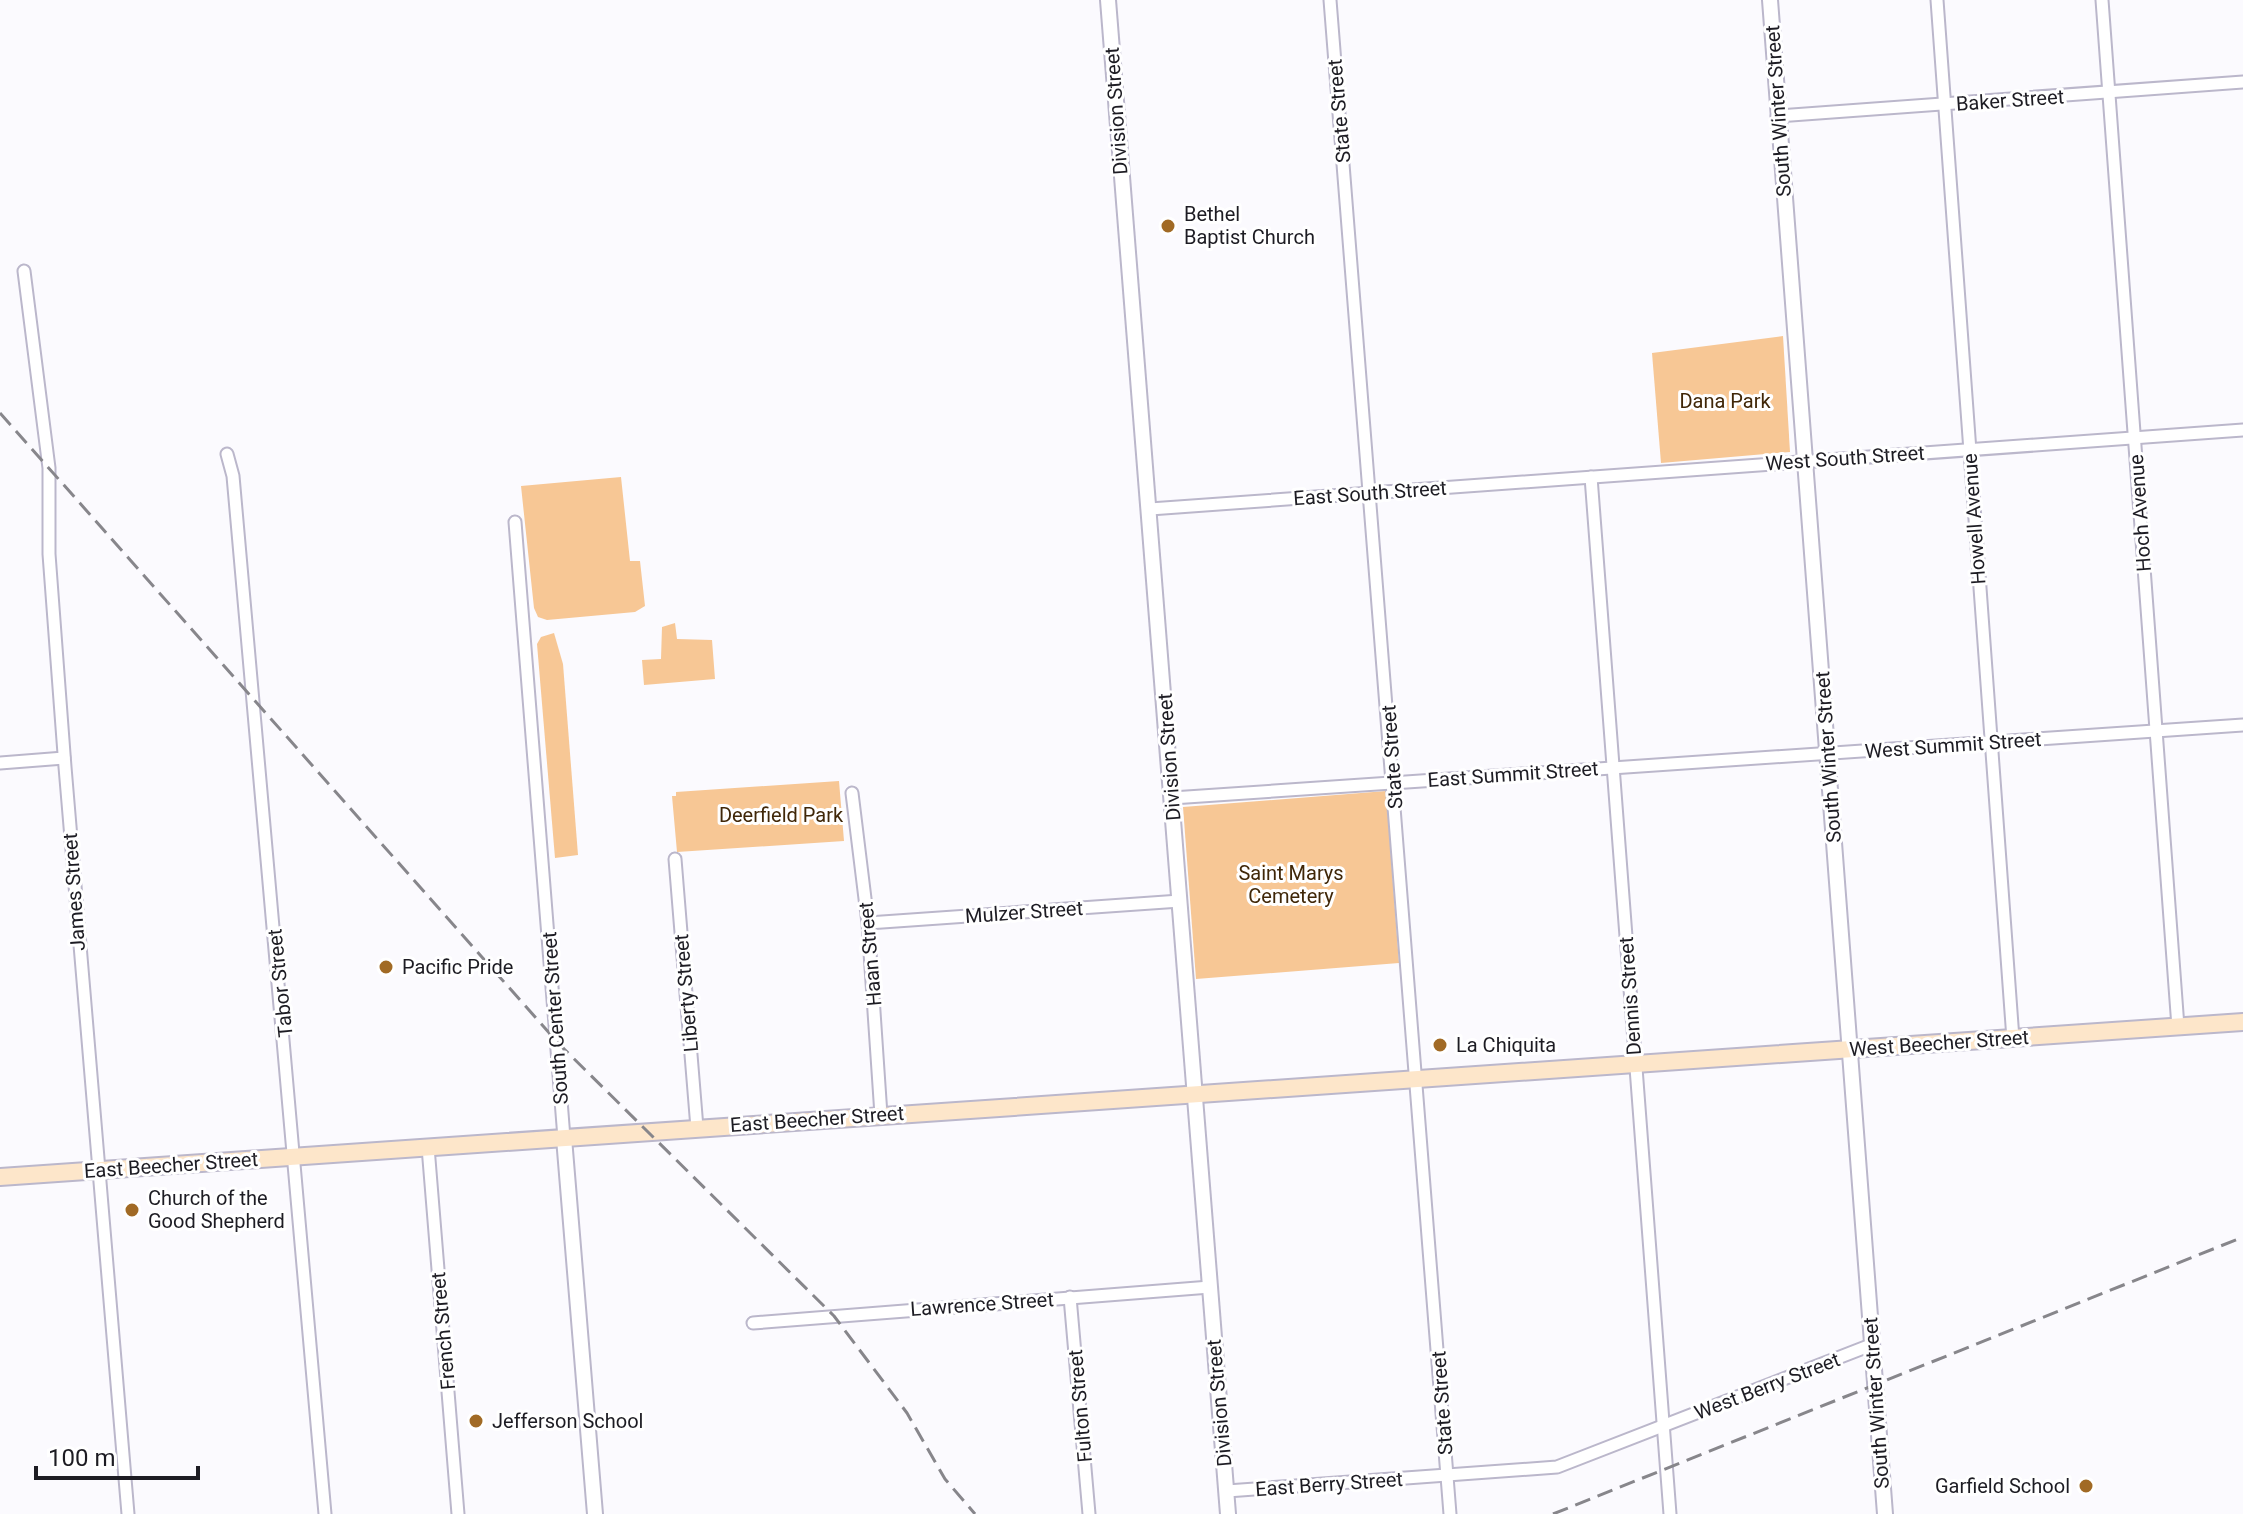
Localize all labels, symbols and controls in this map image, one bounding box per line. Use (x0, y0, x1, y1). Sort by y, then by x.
street label: South Winter Street (1760, 24, 1796, 198)
street label: Division Street (1100, 46, 1132, 176)
street label: State Street (1323, 58, 1355, 164)
street label: Baker Street (1955, 84, 2065, 116)
place label: Bethel Baptist Church (1184, 202, 1315, 249)
marker: Bethel Baptist Church (1159, 217, 1177, 235)
park label: Dana Park (1679, 389, 1771, 413)
street label: West South Street (1765, 440, 1925, 476)
street label: Howell Avenue (1957, 453, 1991, 585)
street label: Hoch Avenue (2124, 454, 2156, 572)
street label: East South Street (1293, 476, 1447, 510)
street label: South Winter Street (1810, 670, 1846, 844)
street label: Division Street (1153, 692, 1185, 822)
street label: State Street (1376, 704, 1408, 810)
street label: West Summit Street (1864, 727, 2042, 763)
street label: East Summit Street (1427, 756, 1599, 792)
park label: Deerfield Park (719, 803, 844, 827)
street label: James Street (58, 832, 90, 952)
park label: Saint Marys Cemetery (1238, 861, 1344, 908)
street label: Mulzer Street (964, 896, 1084, 928)
street label: Haan Street (853, 901, 887, 1007)
street label: Tabor Street (262, 928, 298, 1038)
street label: South Center Street (537, 931, 573, 1105)
street label: Liberty Street (669, 933, 703, 1053)
street label: Dennis Street (1614, 936, 1646, 1056)
place label: Pacific Pride (402, 955, 513, 979)
marker: Pacific Pride (377, 958, 395, 976)
street label: West Beecher Street (1848, 1025, 2030, 1061)
place label: La Chiquita (1456, 1033, 1556, 1057)
marker: La Chiquita (1431, 1036, 1449, 1054)
street label: East Beecher Street (729, 1101, 905, 1137)
street label: East Beecher Street (83, 1147, 259, 1183)
place label: Church of the Good Shepherd (148, 1186, 285, 1233)
marker: Church of the Good Shepherd (123, 1201, 141, 1219)
street label: French Street (426, 1271, 460, 1391)
street label: Lawrence Street (909, 1287, 1055, 1321)
street label: South Winter Street (1858, 1316, 1894, 1490)
street label: Division Street (1201, 1338, 1237, 1468)
street label: West Berry Street (1691, 1347, 1843, 1425)
street label: Fulton Street (1063, 1349, 1097, 1463)
street label: State Street (1426, 1350, 1458, 1456)
place label: Jefferson School (492, 1409, 643, 1433)
marker: Jefferson School (467, 1412, 485, 1430)
scale bar (36, 1430, 198, 1480)
text: 100 m (48, 1444, 115, 1472)
street label: East Berry Street (1254, 1467, 1404, 1501)
place label: Garfield School (1935, 1474, 2070, 1498)
marker: Garfield School (2077, 1477, 2095, 1495)

